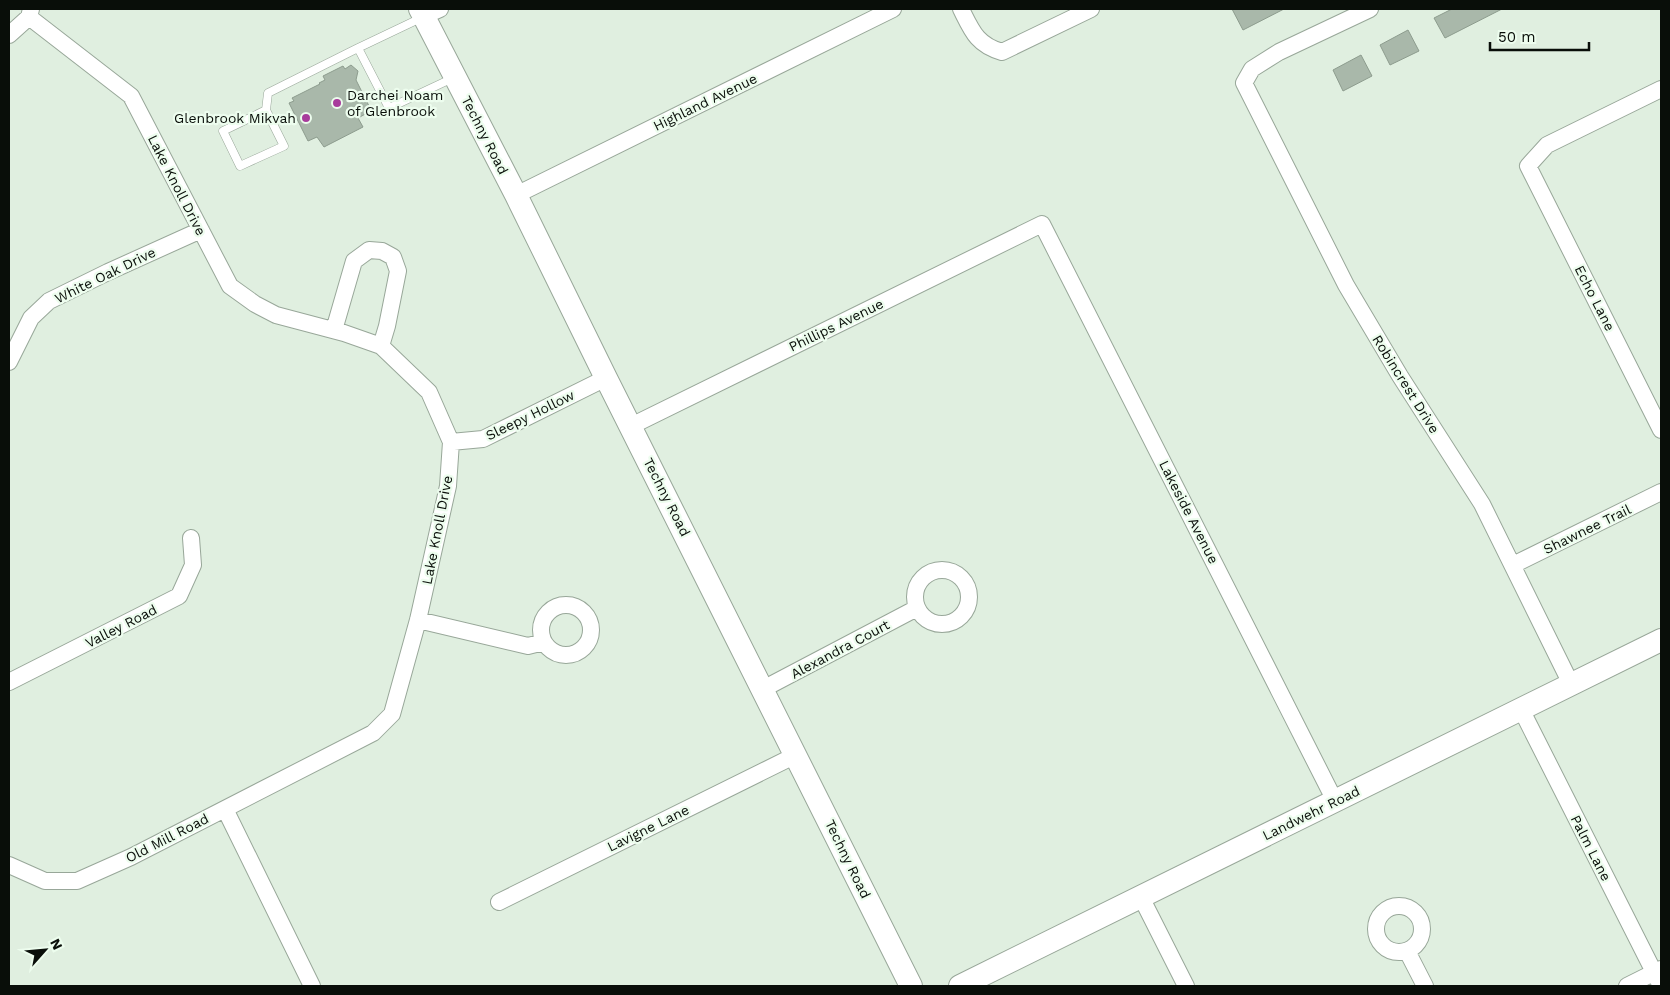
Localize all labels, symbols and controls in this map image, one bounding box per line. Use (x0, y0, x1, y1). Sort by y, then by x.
scale bar (1490, 20, 1589, 52)
text: 50 m (1498, 28, 1535, 46)
street label: Highland Avenue (650, 70, 760, 134)
place label: Darchei Noam of Glenbrook (347, 87, 443, 119)
street label: Techny Road (458, 93, 512, 177)
marker: Darchei Noam of Glenbrook (331, 97, 343, 109)
place label: Glenbrook Mikvah (174, 110, 296, 126)
marker: Glenbrook Mikvah (300, 112, 312, 124)
street label: Lake Knoll Drive (145, 132, 209, 238)
street label: White Oak Drive (52, 244, 158, 306)
street label: Echo Lane (1572, 263, 1618, 333)
street label: Phillips Avenue (786, 295, 886, 355)
street label: Robincrest Drive (1369, 332, 1443, 436)
street label: Sleepy Hollow (483, 387, 577, 443)
street label: Techny Road (640, 455, 694, 539)
street label: Lakeside Avenue (1156, 458, 1222, 566)
street label: Lake Knoll Drive (419, 474, 455, 586)
street label: Shawnee Trail (1541, 501, 1634, 557)
street label: Valley Road (82, 601, 160, 651)
street label: Alexandra Court (788, 616, 892, 682)
street label: Landwehr Road (1260, 783, 1362, 843)
street label: Lavigne Lane (604, 801, 692, 855)
street label: Old Mill Road (123, 810, 211, 866)
street label: Palm Lane (1568, 812, 1614, 884)
street label: Techny Road (822, 817, 874, 901)
north arrow (20, 925, 70, 975)
text: N (47, 936, 66, 952)

